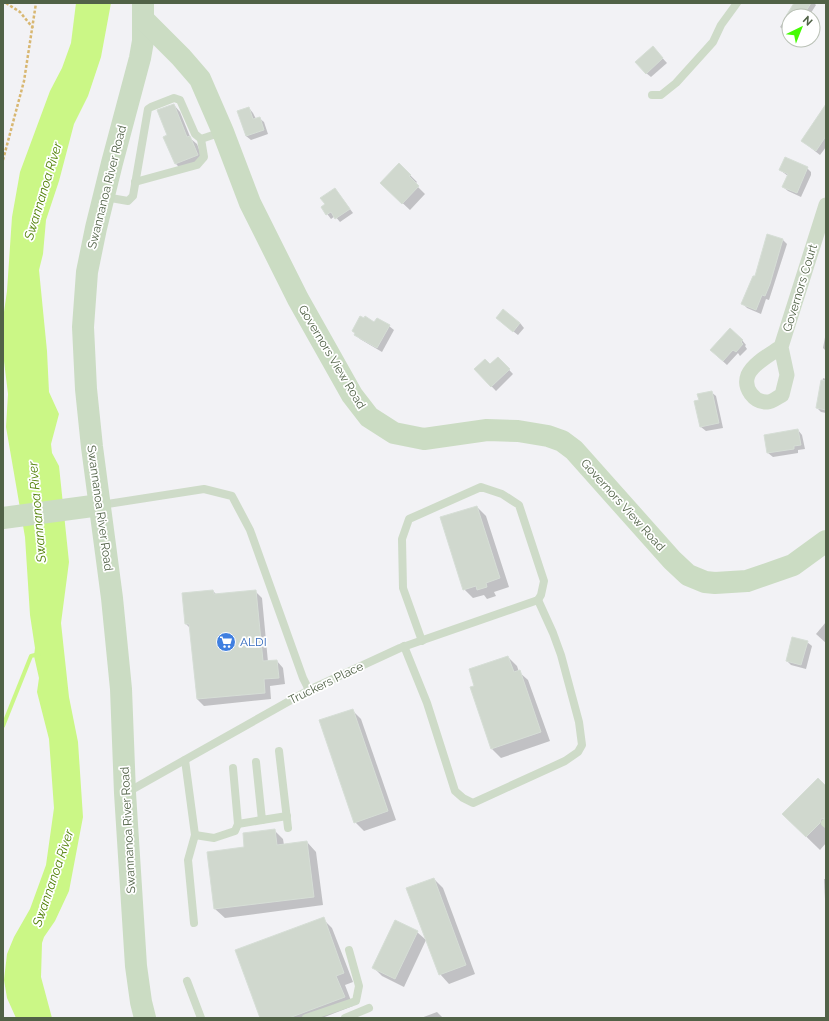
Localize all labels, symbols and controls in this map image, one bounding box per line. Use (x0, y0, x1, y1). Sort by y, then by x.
north arrow (781, 8, 821, 48)
text: N (800, 13, 815, 29)
street label: Swannanoa River Road (85, 124, 129, 250)
water label: Swannanoa River (21, 140, 65, 243)
street label: Governors Court (780, 242, 820, 334)
street label: Governors View Road (295, 303, 369, 411)
street label: Swannanoa River Road (84, 444, 116, 572)
street label: Governors View Road (578, 456, 668, 554)
water label: Swannanoa River (25, 460, 49, 564)
supermarket icon: ALDI (215, 631, 237, 653)
place label: ALDI (240, 635, 267, 649)
street label: Truckers Place (286, 659, 366, 707)
street label: Swannanoa River Road (118, 766, 138, 894)
water label: Swannanoa River (29, 827, 77, 929)

